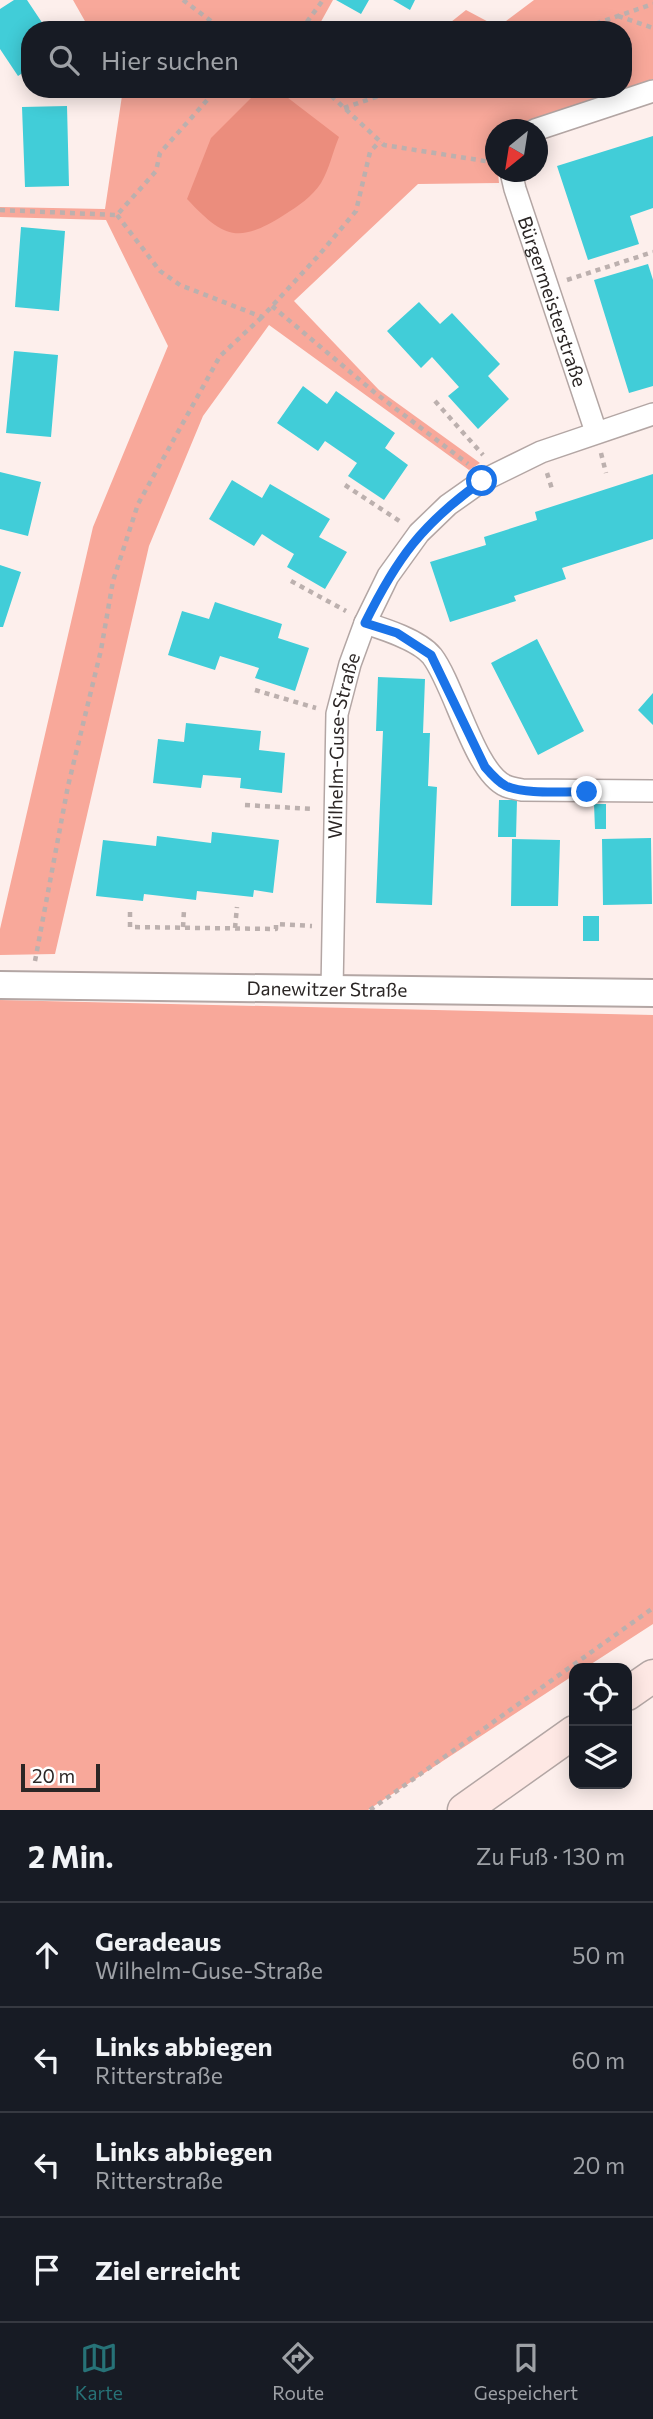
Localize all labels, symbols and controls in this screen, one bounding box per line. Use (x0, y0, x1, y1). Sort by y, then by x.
search box (21, 21, 632, 98)
icon: search (45, 41, 83, 79)
text: Hier suchen (101, 44, 239, 75)
north arrow (485, 119, 548, 182)
street label: Bürgermeisterstraße (514, 213, 592, 390)
route start (466, 465, 497, 496)
street label: Wilhelm-Guse-Straße (323, 649, 364, 839)
route end (571, 776, 602, 807)
street label: Danewitzer Straße (246, 976, 408, 1001)
map controls (569, 1663, 632, 1789)
button: locate (569, 1663, 632, 1726)
button: layers (569, 1726, 632, 1789)
scale bar (21, 1761, 100, 1793)
text: 20 m (32, 1764, 75, 1787)
text: 2 Min. (28, 1837, 113, 1874)
text: Zu Fuß · 130 m (476, 1842, 625, 1870)
text: Geradeaus (95, 1925, 221, 1956)
icon: ahead (28, 1936, 66, 1974)
text: 50 m (572, 1941, 625, 1969)
text: Wilhelm-Guse-Straße (95, 1956, 323, 1984)
text: Links abbiegen (95, 2030, 273, 2061)
icon: left (28, 2041, 66, 2079)
text: 60 m (572, 2046, 625, 2074)
text: Ritterstraße (95, 2061, 223, 2089)
text: Links abbiegen (95, 2135, 273, 2166)
icon: left (28, 2146, 66, 2184)
text: 20 m (573, 2151, 625, 2179)
text: Ritterstraße (95, 2166, 223, 2194)
icon: arrive (28, 2251, 66, 2289)
text: Ziel erreicht (95, 2254, 240, 2285)
tab: Karte (75, 2339, 123, 2404)
tab: Route (272, 2339, 324, 2404)
tab: Gespeichert (474, 2339, 578, 2404)

